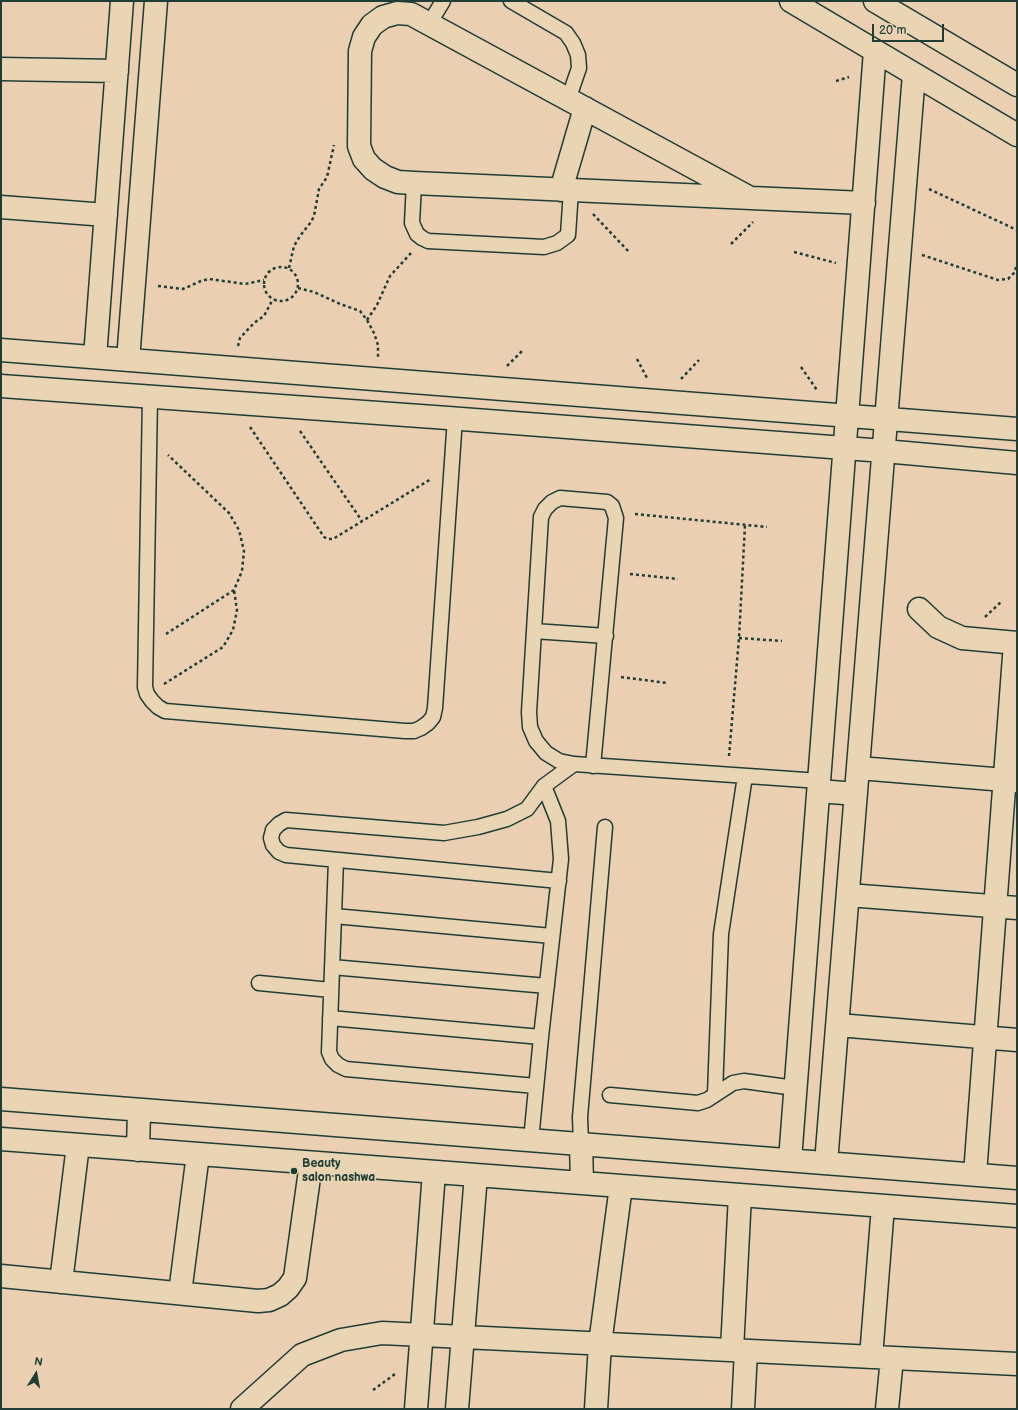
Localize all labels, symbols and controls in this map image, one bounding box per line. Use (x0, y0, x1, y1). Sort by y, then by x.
scale bar (874, 16, 946, 42)
text: 20 m (879, 23, 906, 38)
place label: Beauty salon nashwa (302, 1157, 375, 1185)
marker: Beauty salon nashwa (289, 1166, 299, 1176)
north arrow (16, 1354, 56, 1394)
text: N (33, 1355, 44, 1369)

